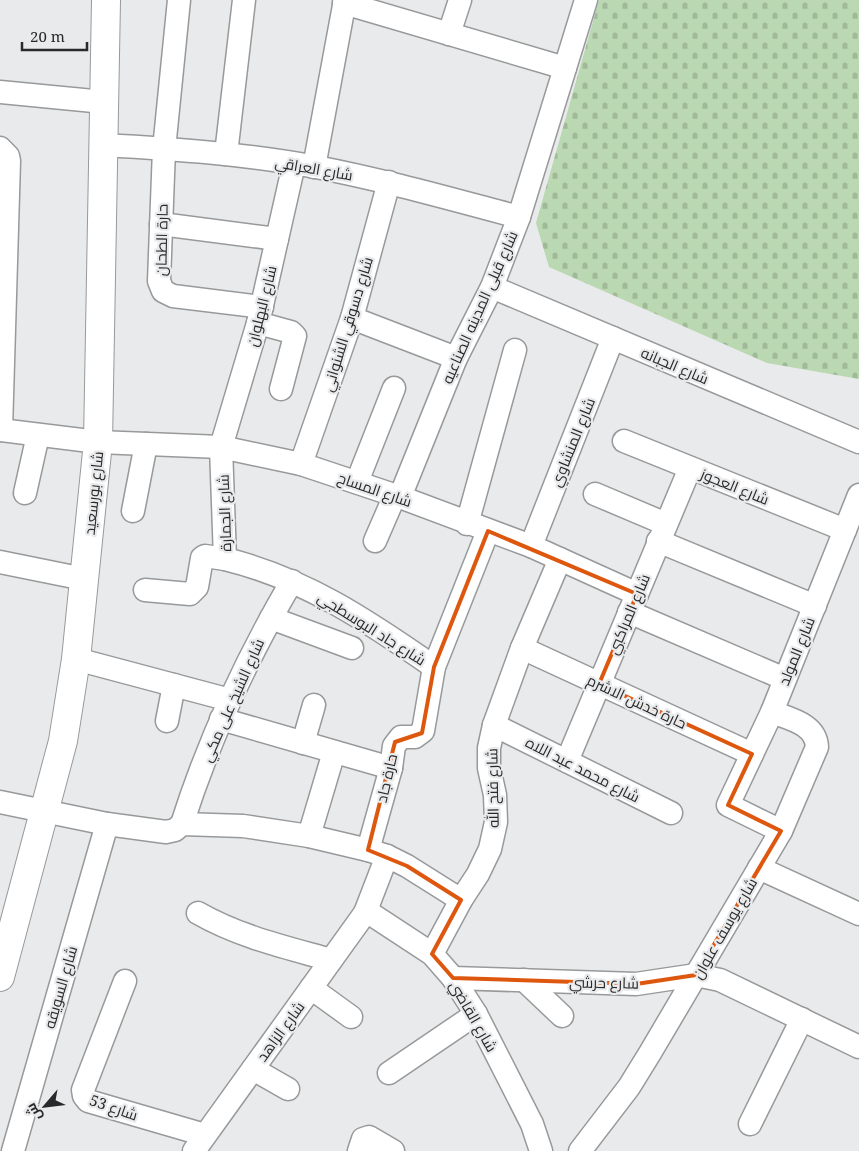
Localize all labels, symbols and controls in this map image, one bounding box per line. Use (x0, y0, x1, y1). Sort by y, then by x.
scale bar (22, 20, 88, 52)
text: 20 m (30, 26, 65, 46)
street label: شارع العراقي (273, 151, 354, 188)
street label: حارة الطحان (150, 204, 173, 276)
street label: شارع قبلى المدينه الصناعيه (436, 227, 524, 387)
street label: شارع دسوقي الشنواني (317, 254, 380, 395)
street label: شارع البهلوان (241, 263, 283, 349)
street label: شارع الجبانه (637, 342, 712, 390)
street label: شارع المنشاوي (545, 394, 602, 491)
street label: شارع بورسعيد (79, 450, 109, 536)
street label: شارع العجوز (696, 463, 772, 511)
street label: شارع المساح (335, 467, 415, 513)
street label: شارع الجمارة (213, 474, 237, 552)
street label: شارع المراكبي (602, 571, 657, 659)
street label: شارع جاد البوسطجي (313, 587, 430, 672)
street label: شارع المولد (773, 614, 821, 689)
street label: شارع الشيخ على مكي (196, 635, 271, 766)
street label: حارة خدش الاشرم (584, 669, 690, 734)
street label: شارع محمد عبد اللاه (521, 732, 644, 808)
street label: شارع فتح الله (481, 748, 505, 828)
street label: حارة جاد (371, 752, 401, 804)
street label: شارع يوسف علوان (687, 874, 763, 983)
street label: شارع السويقه (39, 943, 83, 1031)
street label: شارع حرشي (569, 971, 639, 996)
street label: شارع القاضي (443, 977, 502, 1057)
street label: شارع الزاهد (251, 997, 310, 1066)
north arrow (20, 1081, 70, 1131)
street label: شارع 53 (87, 1089, 141, 1126)
text: ش (20, 1100, 46, 1125)

